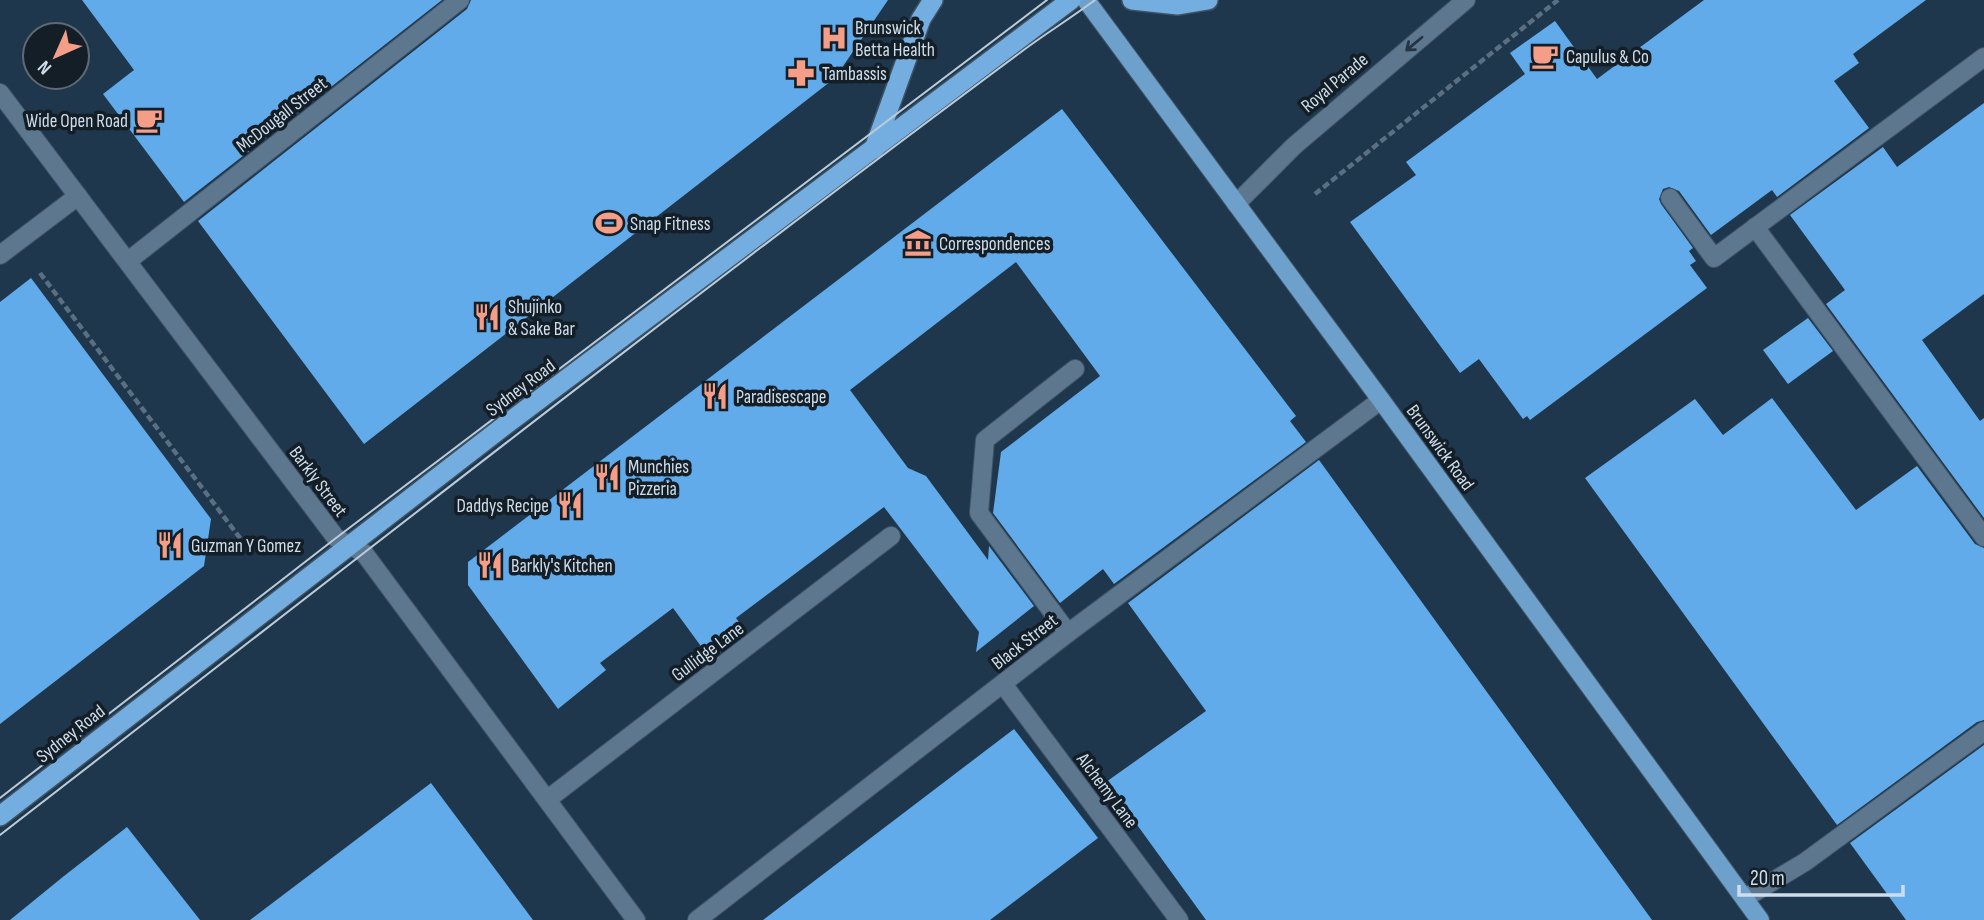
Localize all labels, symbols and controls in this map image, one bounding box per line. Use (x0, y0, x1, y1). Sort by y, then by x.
place label: Brunswick Betta Health (855, 17, 935, 62)
north arrow (21, 21, 91, 91)
hospital icon: Brunswick Betta Health (819, 23, 849, 53)
one-way arrow (1405, 36, 1423, 52)
cafe icon: Capulus & Co (1530, 41, 1560, 71)
place label: Capulus & Co (1566, 46, 1649, 69)
street label: Royal Parade (1297, 49, 1373, 118)
text: N (33, 55, 57, 79)
pharmacy icon: Tambassis (786, 58, 816, 88)
place label: Tambassis (822, 63, 887, 86)
street label: McDougall Street (232, 72, 332, 158)
cafe icon: Wide Open Road (134, 105, 164, 135)
place label: Wide Open Road (26, 110, 128, 133)
sports icon: Snap Fitness (594, 208, 624, 238)
place label: Snap Fitness (630, 213, 711, 236)
museum icon: Correspondences (903, 228, 933, 258)
place label: Correspondences (939, 233, 1051, 256)
place label: Shujinko & Sake Bar (508, 296, 576, 341)
restaurant icon: Shujinko & Sake Bar (472, 302, 502, 332)
street label: Sydney Road (482, 355, 560, 422)
restaurant icon: Paradisescape (700, 381, 730, 411)
place label: Paradisescape (736, 386, 826, 409)
street label: Brunswick Road (1401, 400, 1479, 495)
street label: Barkly Street (284, 442, 352, 522)
place label: Munchies Pizzeria (628, 456, 689, 501)
restaurant icon: Munchies Pizzeria (592, 462, 622, 492)
restaurant icon: Daddys Recipe (555, 490, 585, 520)
place label: Daddys Recipe (457, 495, 549, 518)
restaurant icon: Guzman Y Gomez (155, 530, 185, 560)
place label: Guzman Y Gomez (191, 535, 301, 558)
restaurant icon: Barkly's Kitchen (475, 550, 505, 580)
place label: Barkly's Kitchen (511, 555, 613, 578)
street label: Black Street (987, 609, 1063, 675)
street label: Gullidge Lane (667, 618, 749, 687)
street label: Sydney Road (32, 700, 110, 768)
street label: Alchemy Lane (1071, 748, 1142, 833)
scale bar (1739, 853, 1904, 897)
text: 20 m (1750, 866, 1785, 891)

